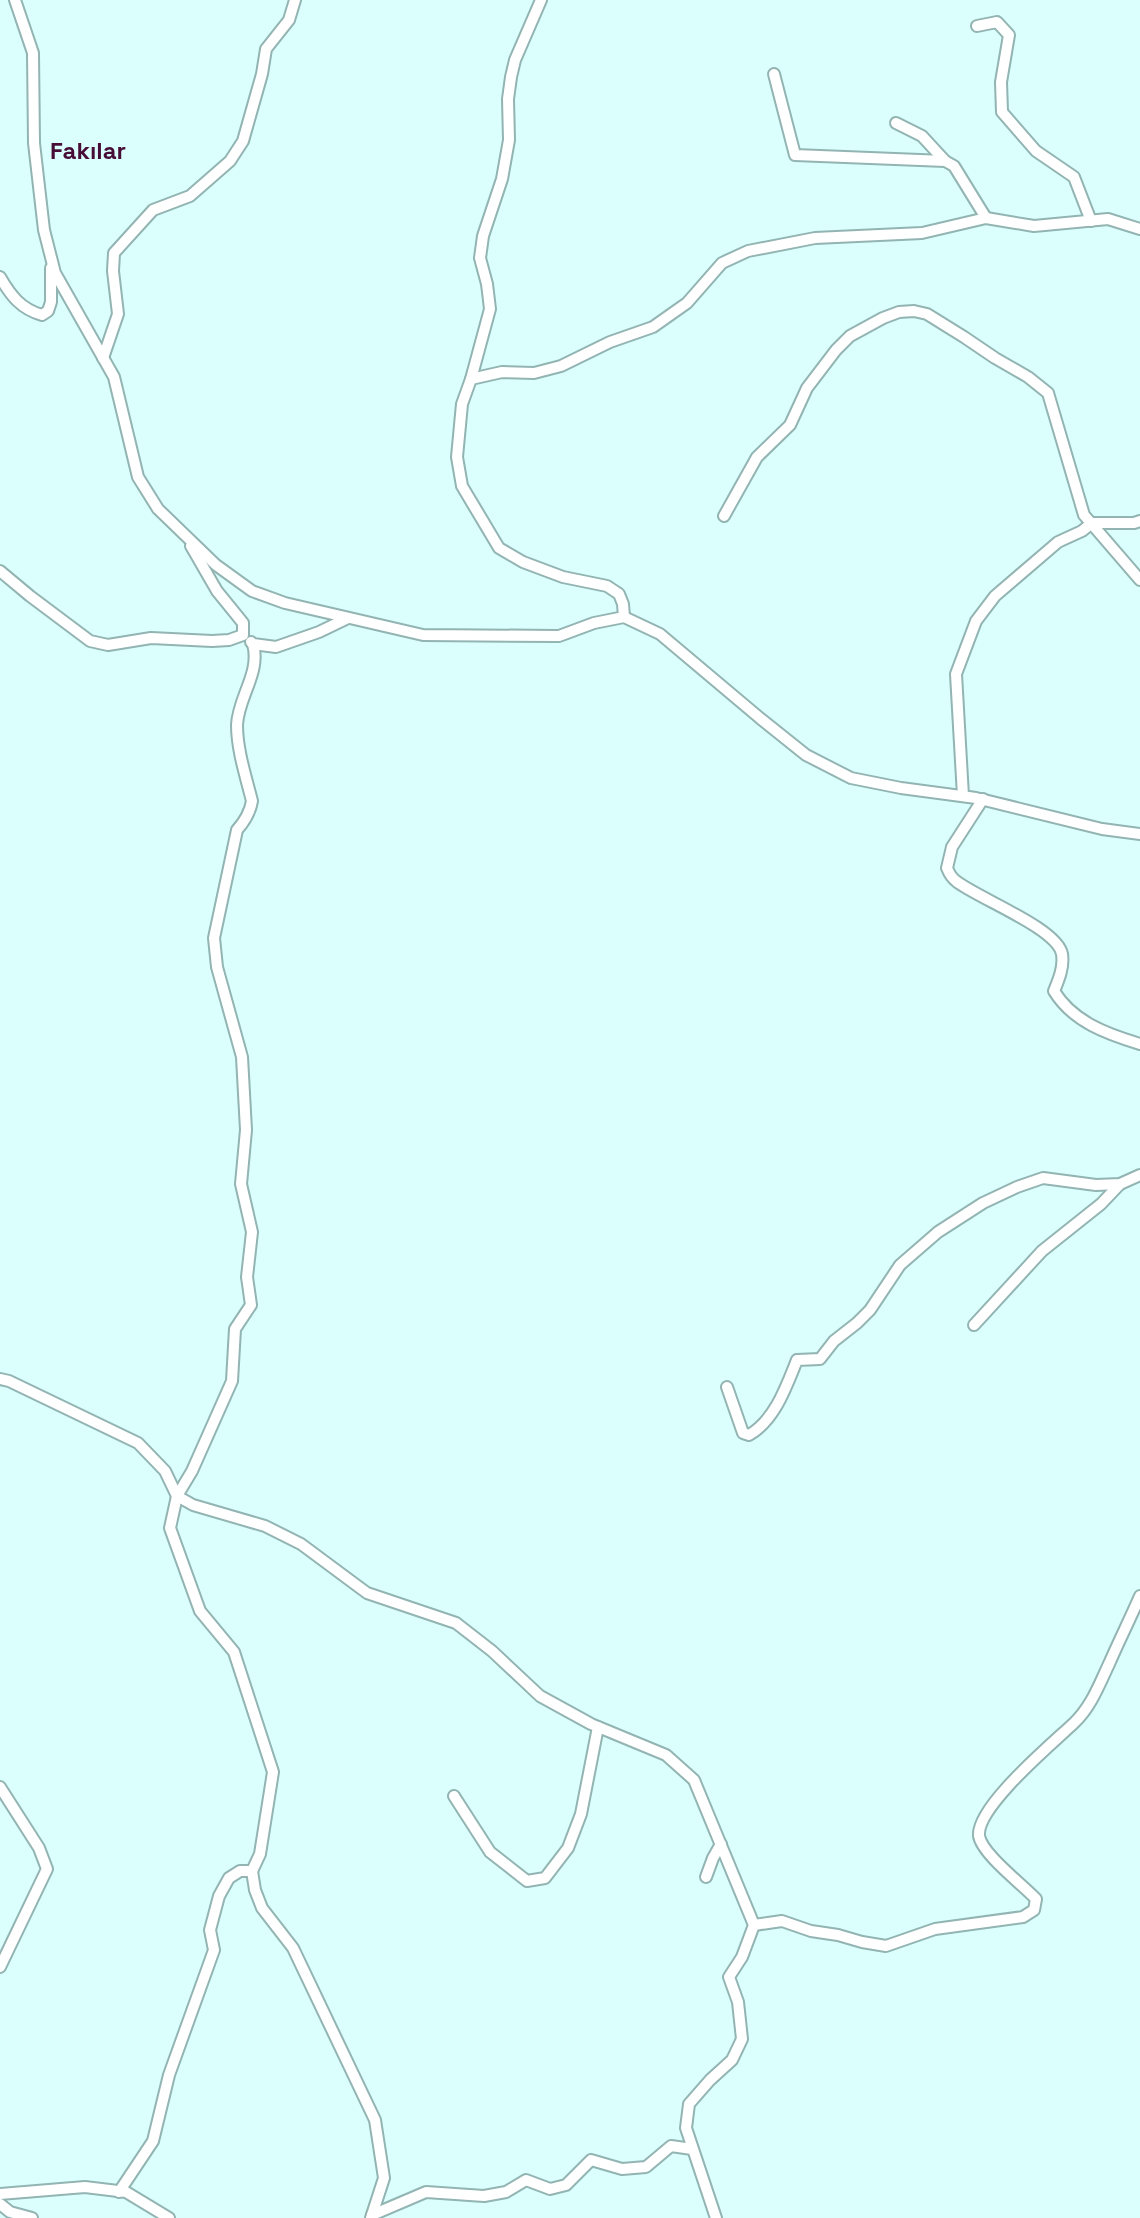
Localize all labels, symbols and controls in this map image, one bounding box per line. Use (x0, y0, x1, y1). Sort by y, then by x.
district label: Fakılar (50, 135, 126, 166)

